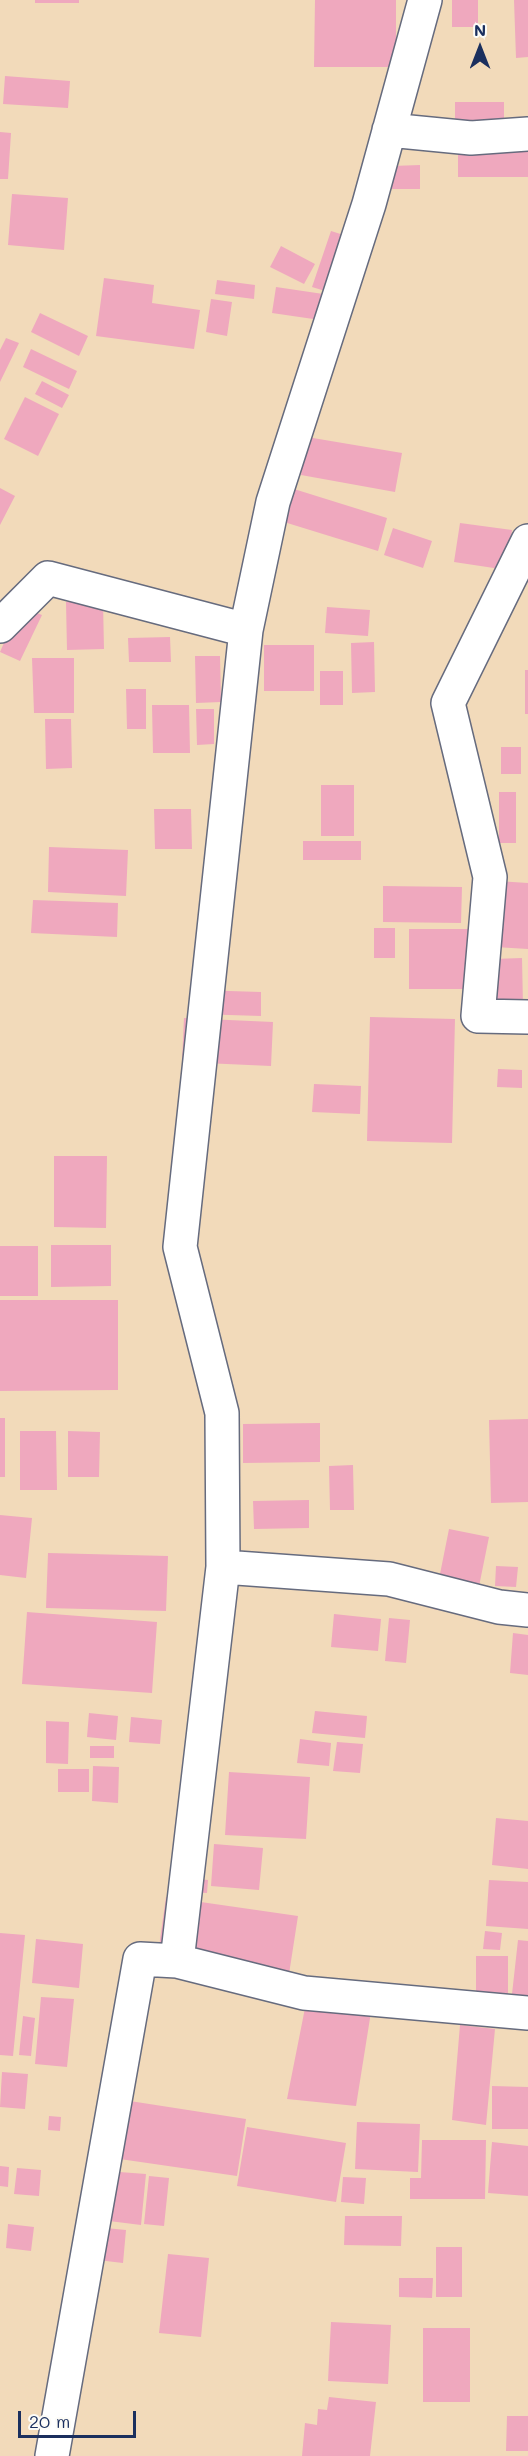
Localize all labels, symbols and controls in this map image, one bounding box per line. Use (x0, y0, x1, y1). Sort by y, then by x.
north arrow (450, 18, 510, 78)
text: N (474, 19, 486, 40)
scale bar (21, 2399, 140, 2437)
text: 20 m (29, 2409, 70, 2433)

